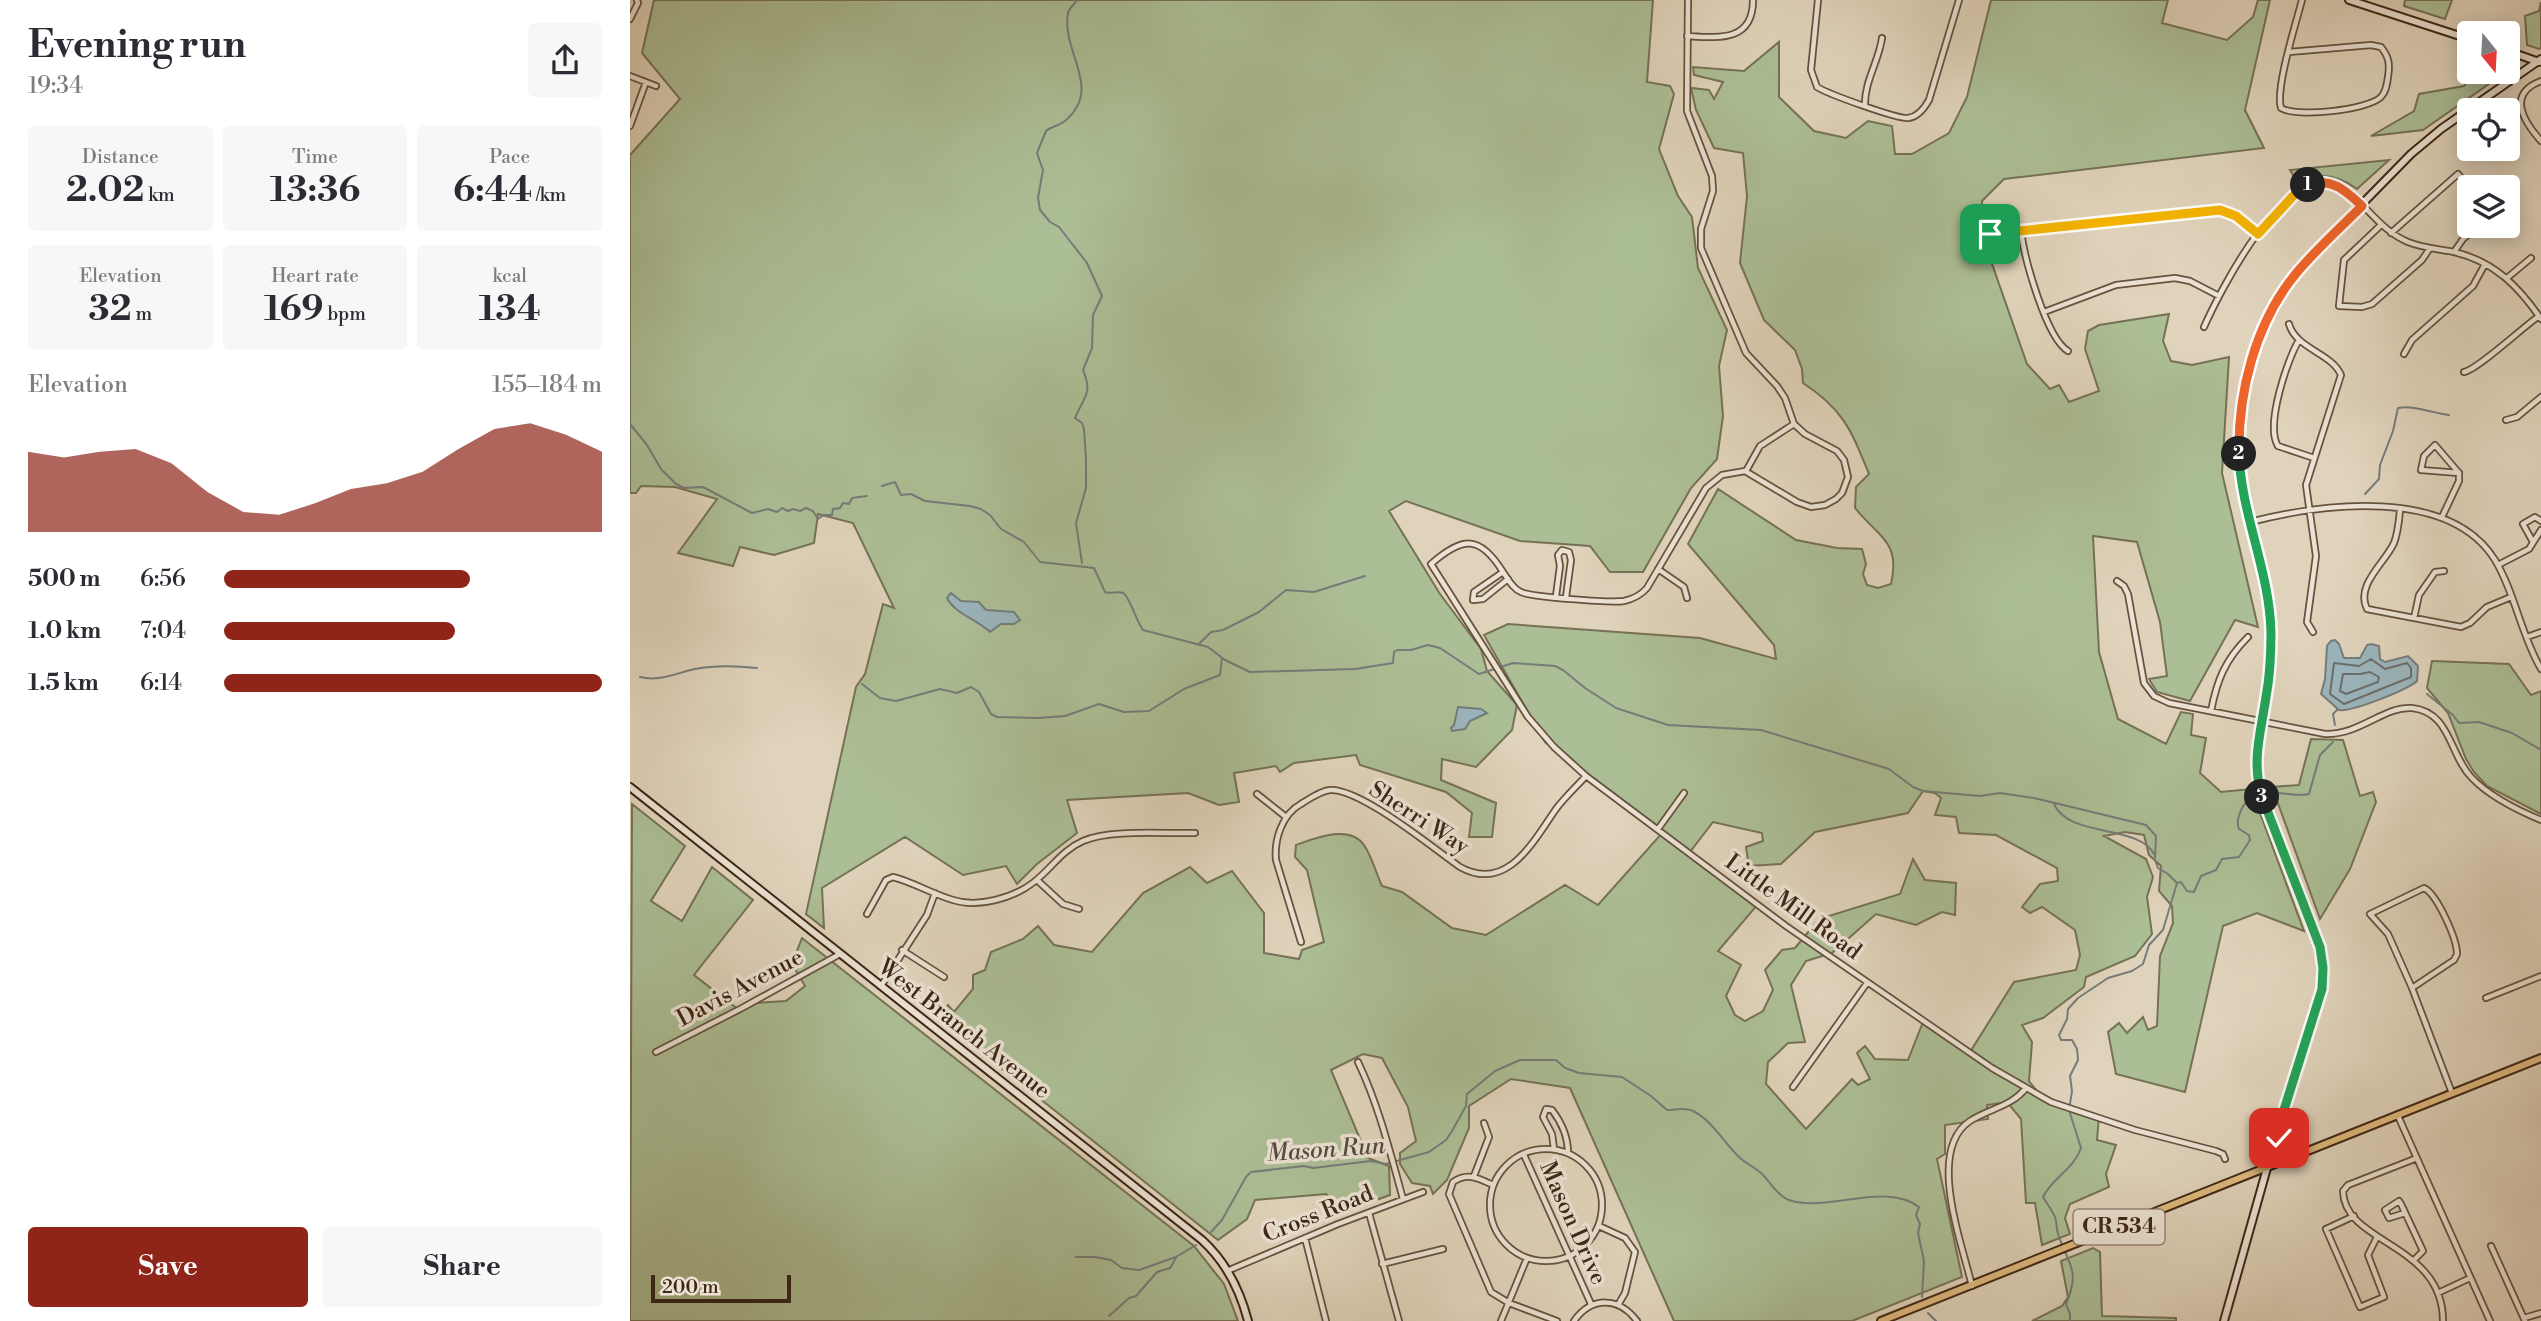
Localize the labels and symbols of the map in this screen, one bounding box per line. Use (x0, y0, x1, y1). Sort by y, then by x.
north arrow (2457, 21, 2520, 84)
pin: 1 (2290, 168, 2326, 202)
pin (1960, 204, 2020, 264)
pin: 2 (2222, 436, 2256, 472)
street label: Sherri Way (1364, 775, 1475, 861)
pin: 3 (2244, 780, 2280, 814)
street label: Little Mill Road (1719, 848, 1867, 966)
street label: Davis Avenue (672, 943, 808, 1033)
street label: West Branch Avenue (871, 952, 1056, 1105)
pin (2249, 1108, 2309, 1168)
water label: Mason Run (1266, 1131, 1387, 1169)
street label: Mason Drive (1533, 1157, 1613, 1289)
street label: Cross Road (1259, 1179, 1377, 1249)
road number: CR 534 (2074, 1210, 2164, 1244)
scale bar (651, 1272, 791, 1304)

